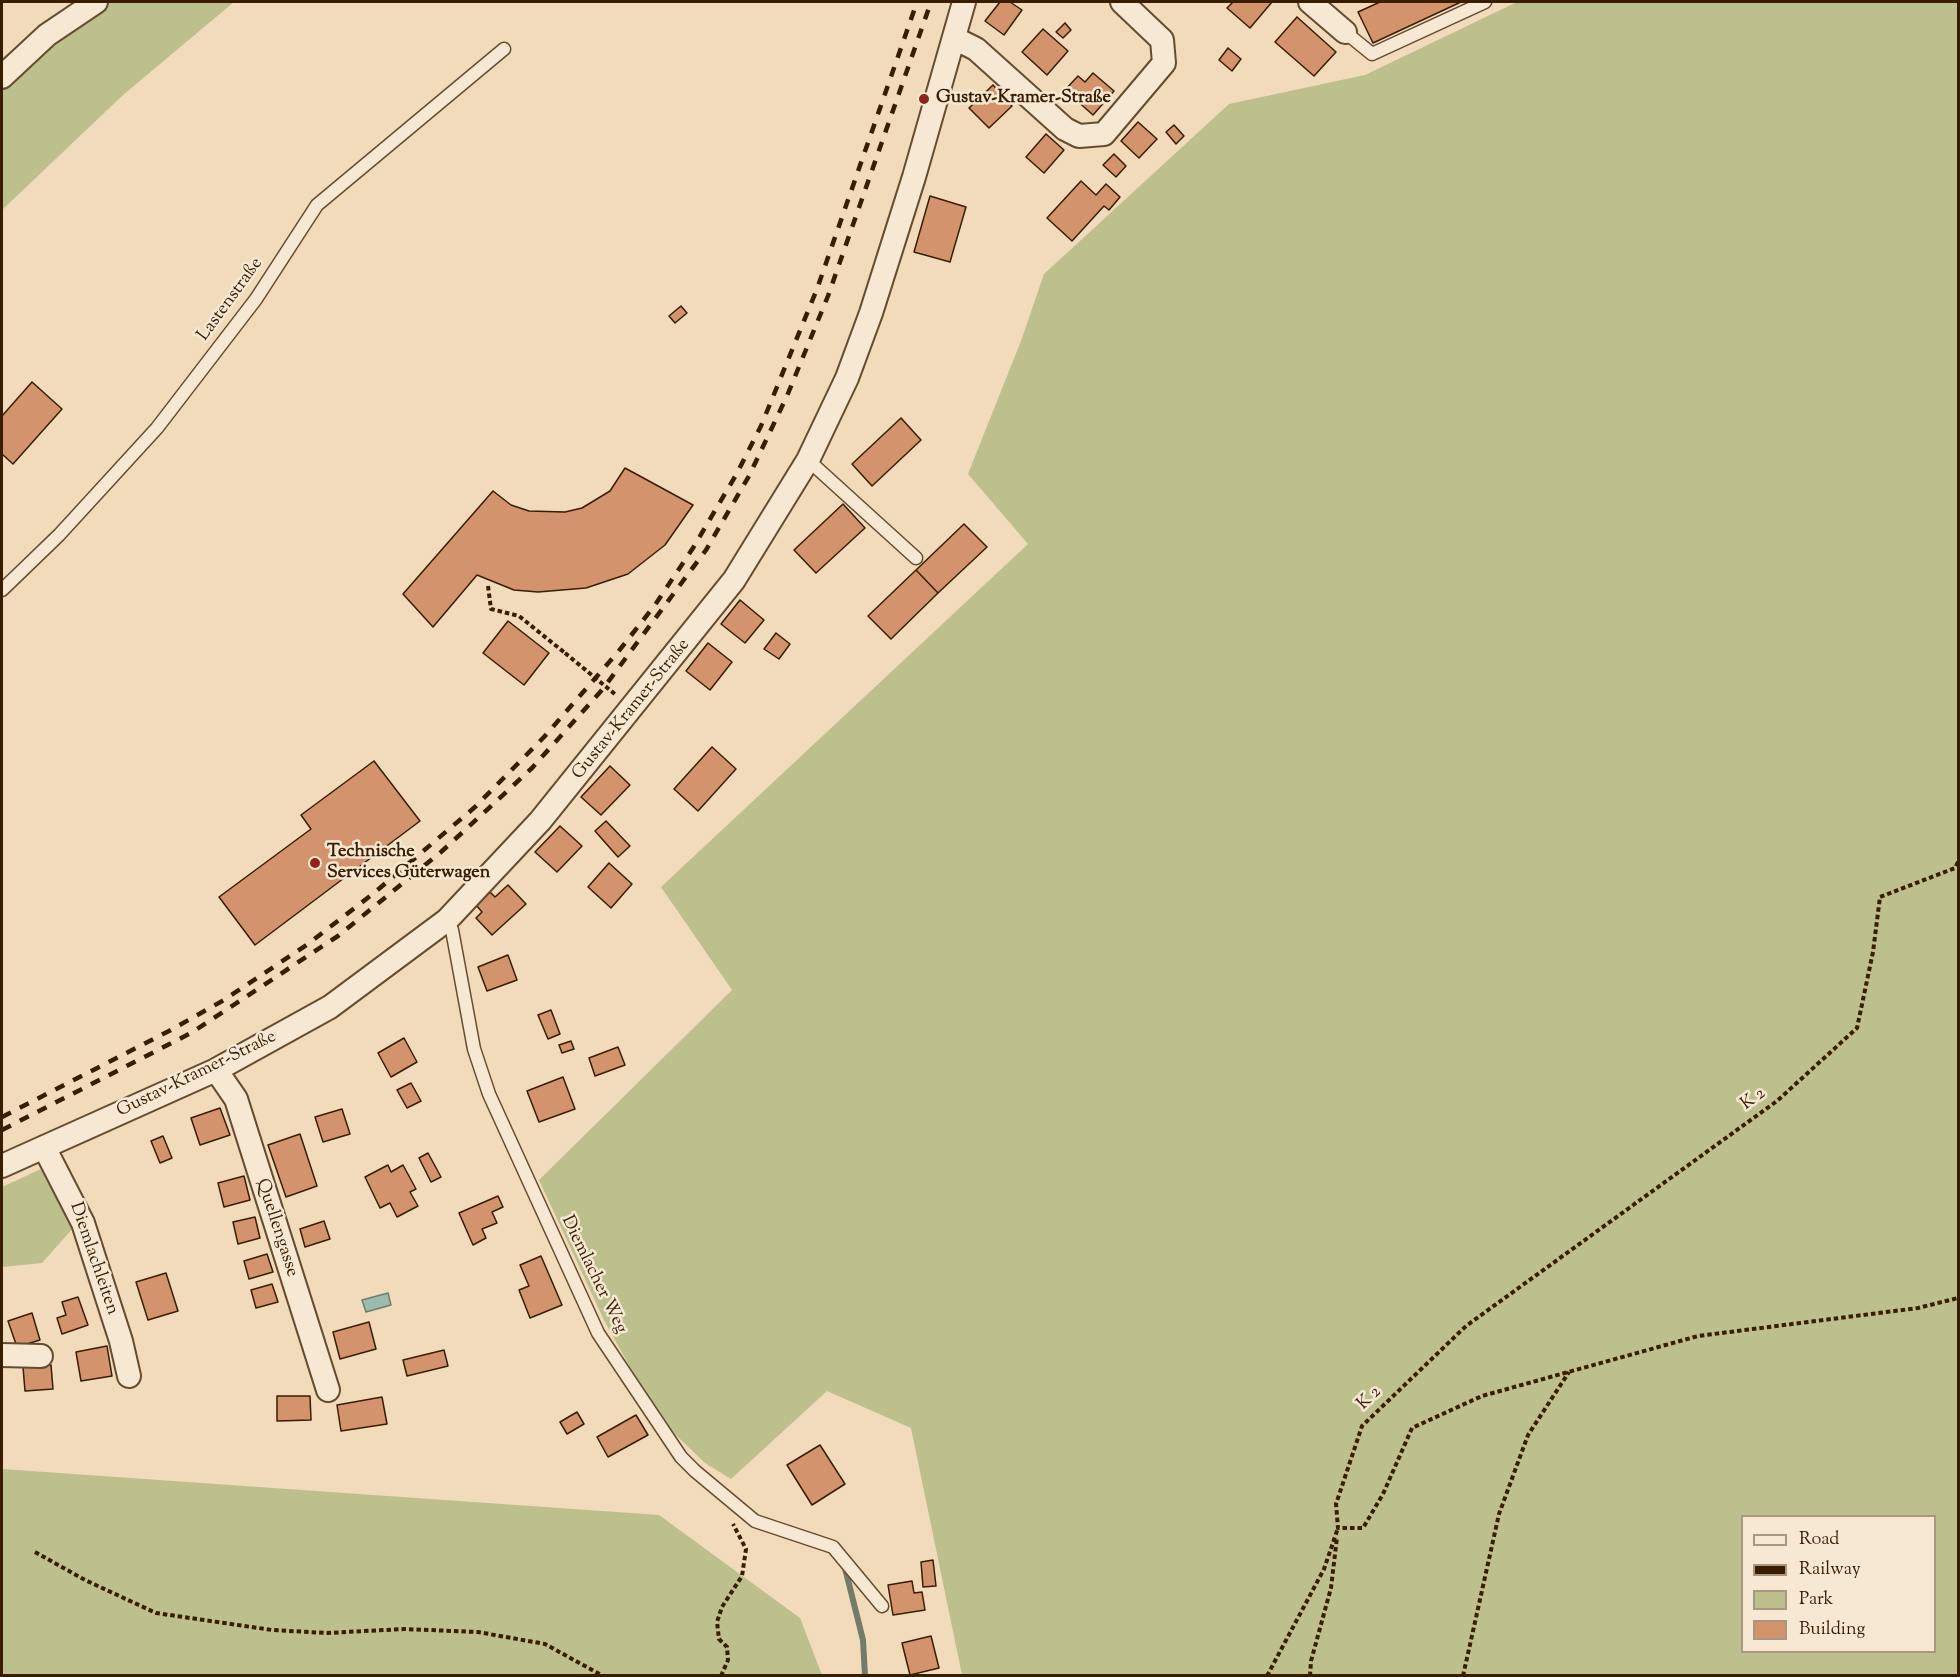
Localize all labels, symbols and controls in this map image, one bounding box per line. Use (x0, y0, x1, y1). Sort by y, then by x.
place label: Gustav-Kramer-Straße (936, 88, 1111, 110)
marker: Gustav-Kramer-Straße (917, 92, 931, 106)
street label: Lastenstraße (194, 254, 268, 346)
street label: Gustav-Kramer-Straße (569, 635, 695, 785)
place label: Technische Services Güterwagen (327, 842, 490, 884)
marker: Technische Services Güterwagen (308, 856, 322, 870)
street label: Gustav-Kramer-Straße (114, 1027, 280, 1123)
street label: K 2 (1737, 1084, 1771, 1116)
street label: Quellengasse (250, 1176, 302, 1280)
street label: Diemlachleiten (64, 1200, 122, 1318)
street label: Diemlacher Weg (555, 1213, 631, 1337)
street label: K 2 (1353, 1382, 1387, 1416)
legend (1741, 1515, 1936, 1653)
text: Road (1799, 1527, 1839, 1553)
text: Railway (1799, 1557, 1861, 1583)
text: Park (1799, 1587, 1833, 1613)
text: Building (1799, 1617, 1865, 1643)

